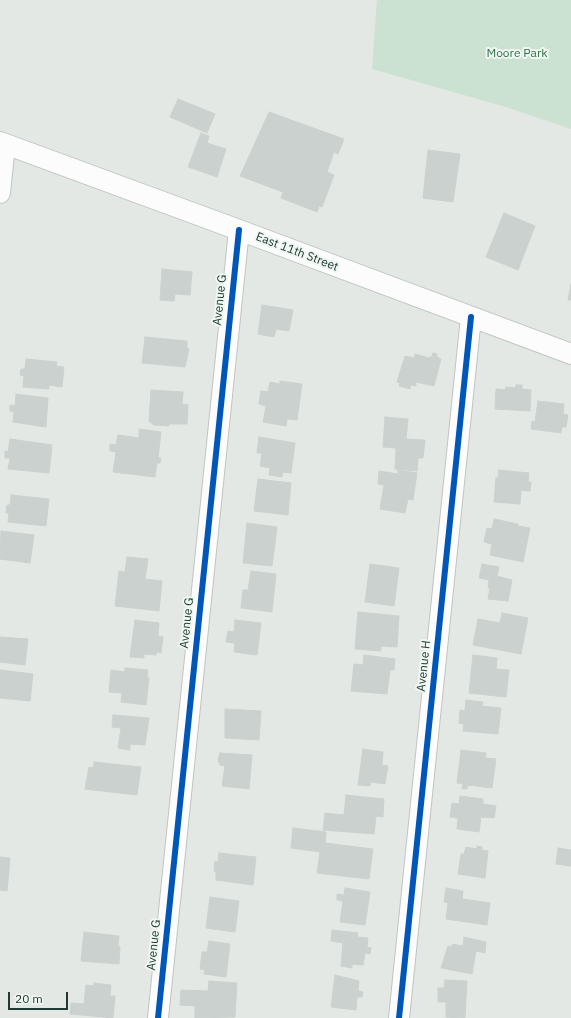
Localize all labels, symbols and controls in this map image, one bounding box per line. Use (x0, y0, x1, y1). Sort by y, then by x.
park label: Moore Park (486, 47, 548, 61)
street label: East 11th Street (254, 230, 340, 274)
street label: Avenue G (210, 274, 230, 326)
street label: Avenue G (177, 597, 197, 649)
street label: Avenue H (414, 640, 434, 692)
street label: Avenue G (144, 919, 164, 971)
scale bar (10, 984, 70, 1010)
text: 20 m (15, 991, 43, 1006)

